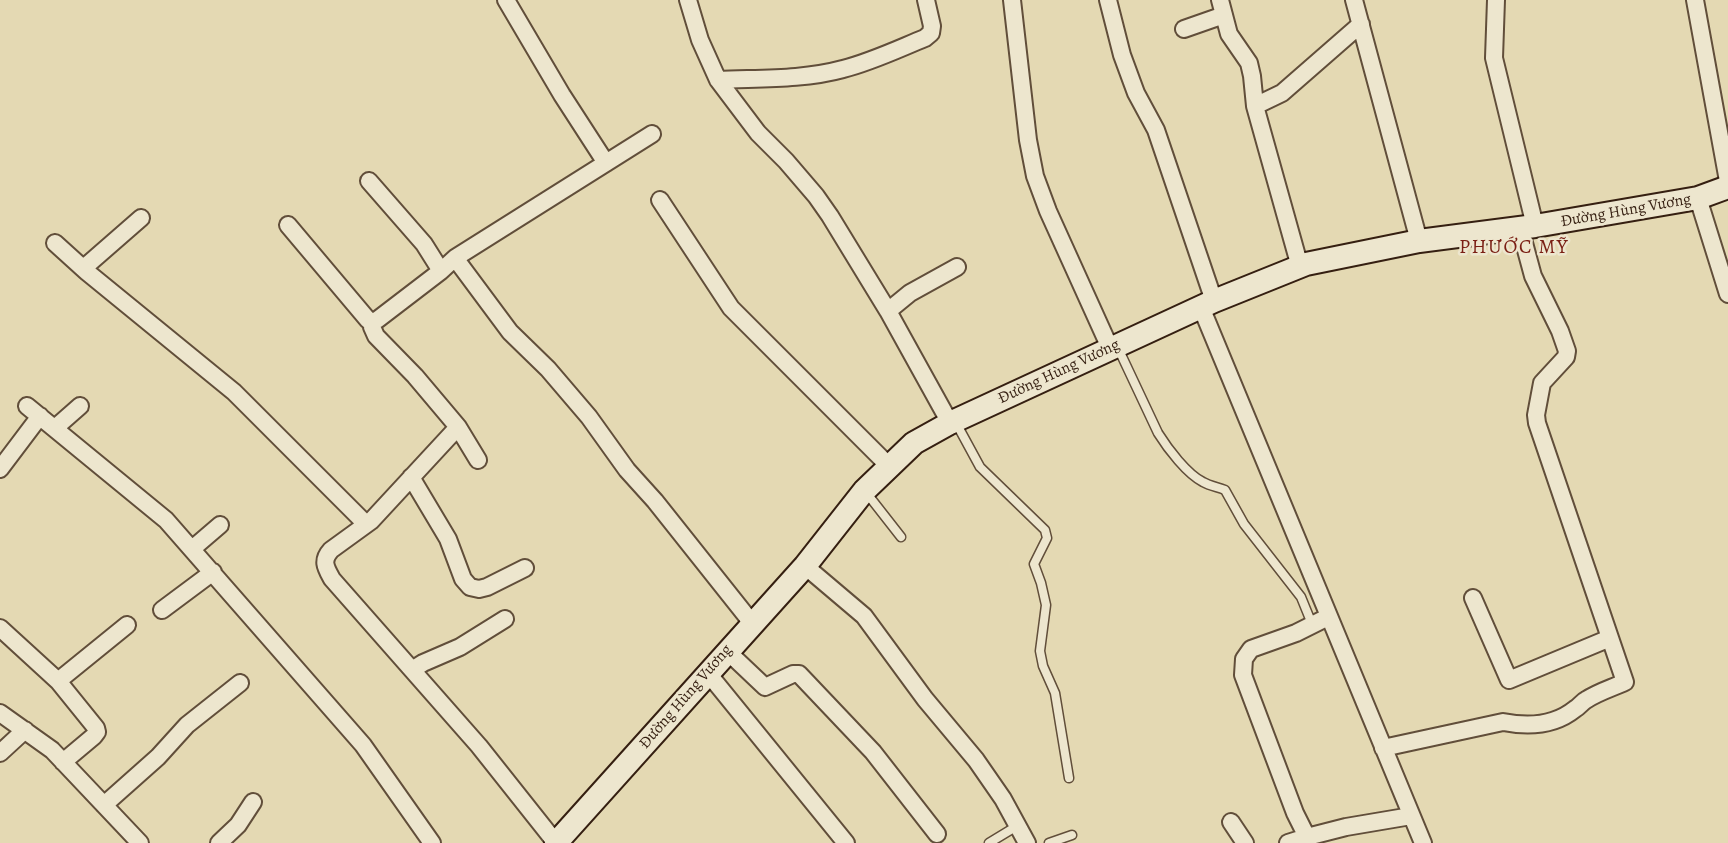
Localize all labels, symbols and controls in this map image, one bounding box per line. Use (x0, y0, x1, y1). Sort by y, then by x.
street label: Đường Hùng Vương (1559, 190, 1693, 232)
district label: PHƯỚC MỸ (1459, 236, 1569, 260)
street label: Đường Hùng Vương (995, 335, 1123, 409)
street label: Đường Hùng Vương (635, 641, 737, 753)

